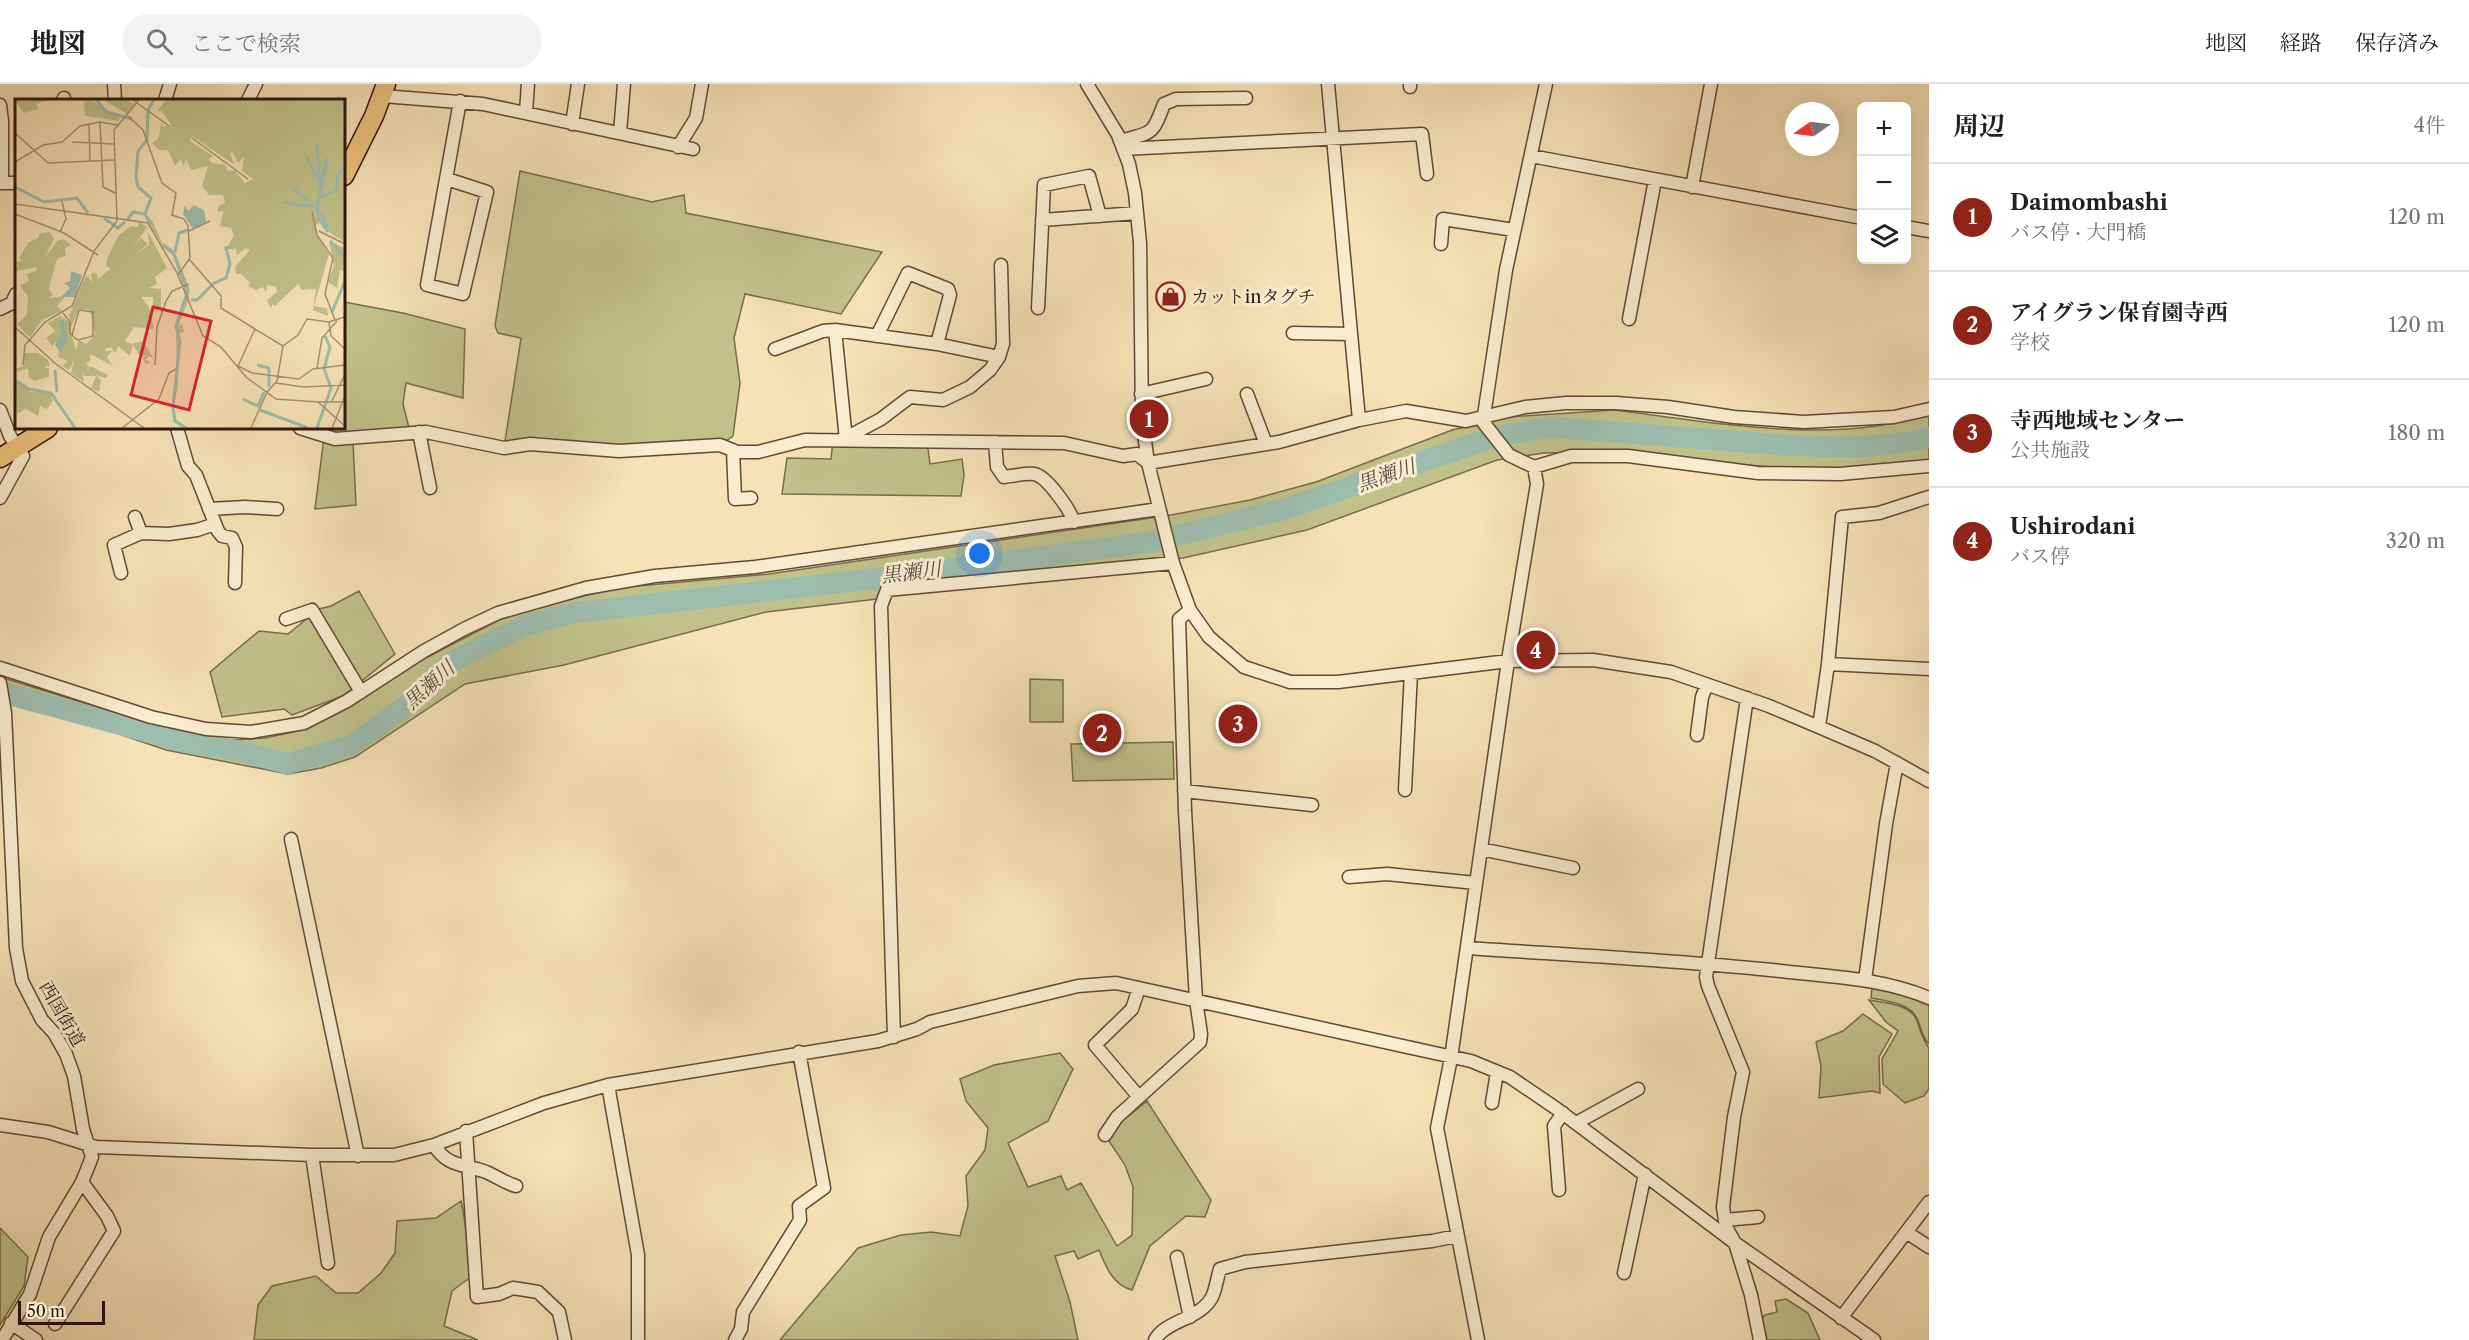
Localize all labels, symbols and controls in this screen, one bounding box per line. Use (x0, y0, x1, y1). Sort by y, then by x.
search box (122, 14, 542, 68)
icon: search (143, 25, 176, 58)
text: 地図 (30, 26, 86, 60)
text: ここで検索 (191, 30, 301, 57)
text: 地図 (2205, 30, 2247, 55)
text: 経路 (2280, 30, 2322, 55)
text: 保存済み (2355, 30, 2439, 55)
inset map (15, 99, 345, 429)
north arrow (1785, 102, 1839, 156)
map controls (1857, 102, 1911, 264)
button: + (1857, 102, 1911, 156)
text: 周辺 (1953, 110, 2005, 142)
text: 4件 (2413, 113, 2445, 137)
button: − (1857, 156, 1911, 210)
text: Daimombashi (2010, 189, 2168, 216)
text: 1 (1968, 205, 1977, 229)
text: 120 m (2388, 205, 2445, 229)
button: layers (1857, 210, 1911, 264)
text: バス停 · 大門橋 (2010, 220, 2146, 244)
shop icon: カットinタグチ (1154, 281, 1186, 313)
place label: カットinタグチ (1191, 286, 1316, 308)
text: アイグラン保育園寺西 (2010, 299, 2228, 326)
text: 2 (1967, 313, 1978, 337)
text: 120 m (2388, 313, 2445, 337)
text: 学校 (2010, 330, 2050, 354)
pin: 1 (1130, 396, 1168, 442)
text: 寺西地域センター (2010, 407, 2185, 434)
text: 3 (1967, 421, 1978, 445)
text: 180 m (2388, 421, 2445, 445)
text: 公共施設 (2010, 438, 2090, 462)
water label: 黒瀬川 (1354, 453, 1420, 496)
text: Ushirodani (2010, 513, 2135, 540)
text: 4 (1967, 529, 1978, 553)
text: 320 m (2386, 529, 2445, 553)
your location (965, 539, 994, 568)
text: バス停 (2010, 544, 2070, 568)
water label: 黒瀬川 (880, 556, 944, 588)
pin: 4 (1516, 628, 1556, 672)
water label: 黒瀬川 (399, 655, 461, 714)
pin: 3 (1218, 702, 1258, 746)
pin: 2 (1082, 710, 1122, 756)
street label: 西国街道 (34, 977, 90, 1051)
scale bar (18, 1298, 105, 1326)
text: 50 m (27, 1301, 65, 1321)

